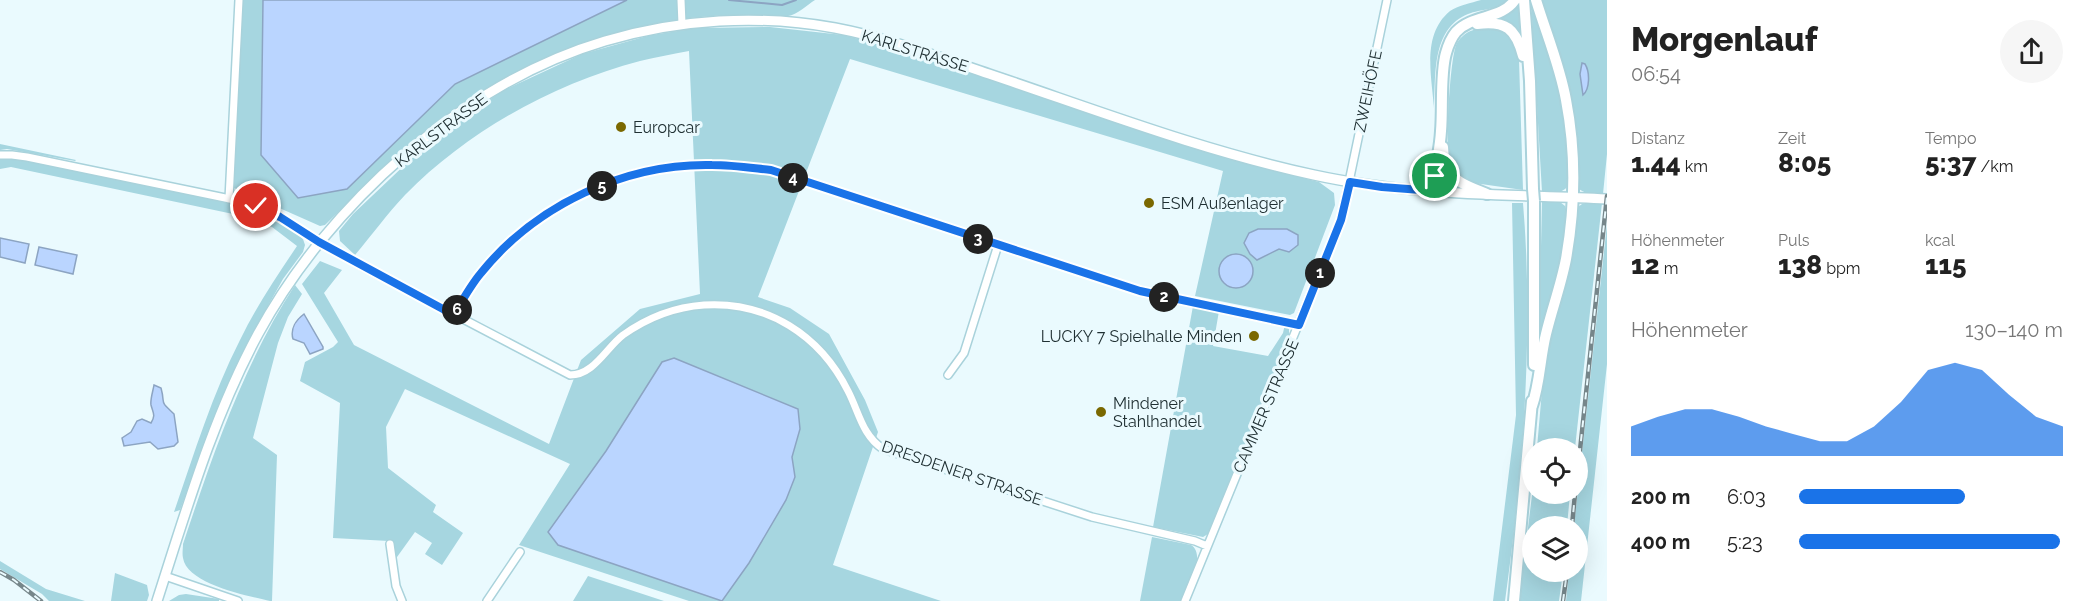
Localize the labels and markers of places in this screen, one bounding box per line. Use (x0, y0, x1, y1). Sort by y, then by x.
place label: Europcar (633, 118, 700, 137)
marker: Europcar (614, 120, 628, 134)
pin (1409, 150, 1460, 201)
pin: 4 (778, 163, 808, 193)
pin: 5 (587, 171, 617, 201)
pin (230, 180, 281, 231)
place label: ESM Außenlager (1161, 194, 1284, 213)
marker: ESM Außenlager (1142, 196, 1156, 210)
pin: 3 (963, 224, 993, 254)
pin: 1 (1305, 258, 1335, 288)
pin: 2 (1149, 282, 1179, 312)
pin: 6 (442, 295, 472, 325)
place label: LUCKY 7 Spielhalle Minden (1041, 327, 1242, 346)
marker: LUCKY 7 Spielhalle Minden (1247, 329, 1261, 343)
place label: Mindener Stahlhandel (1113, 394, 1202, 431)
marker: Mindener Stahlhandel (1094, 405, 1108, 419)

